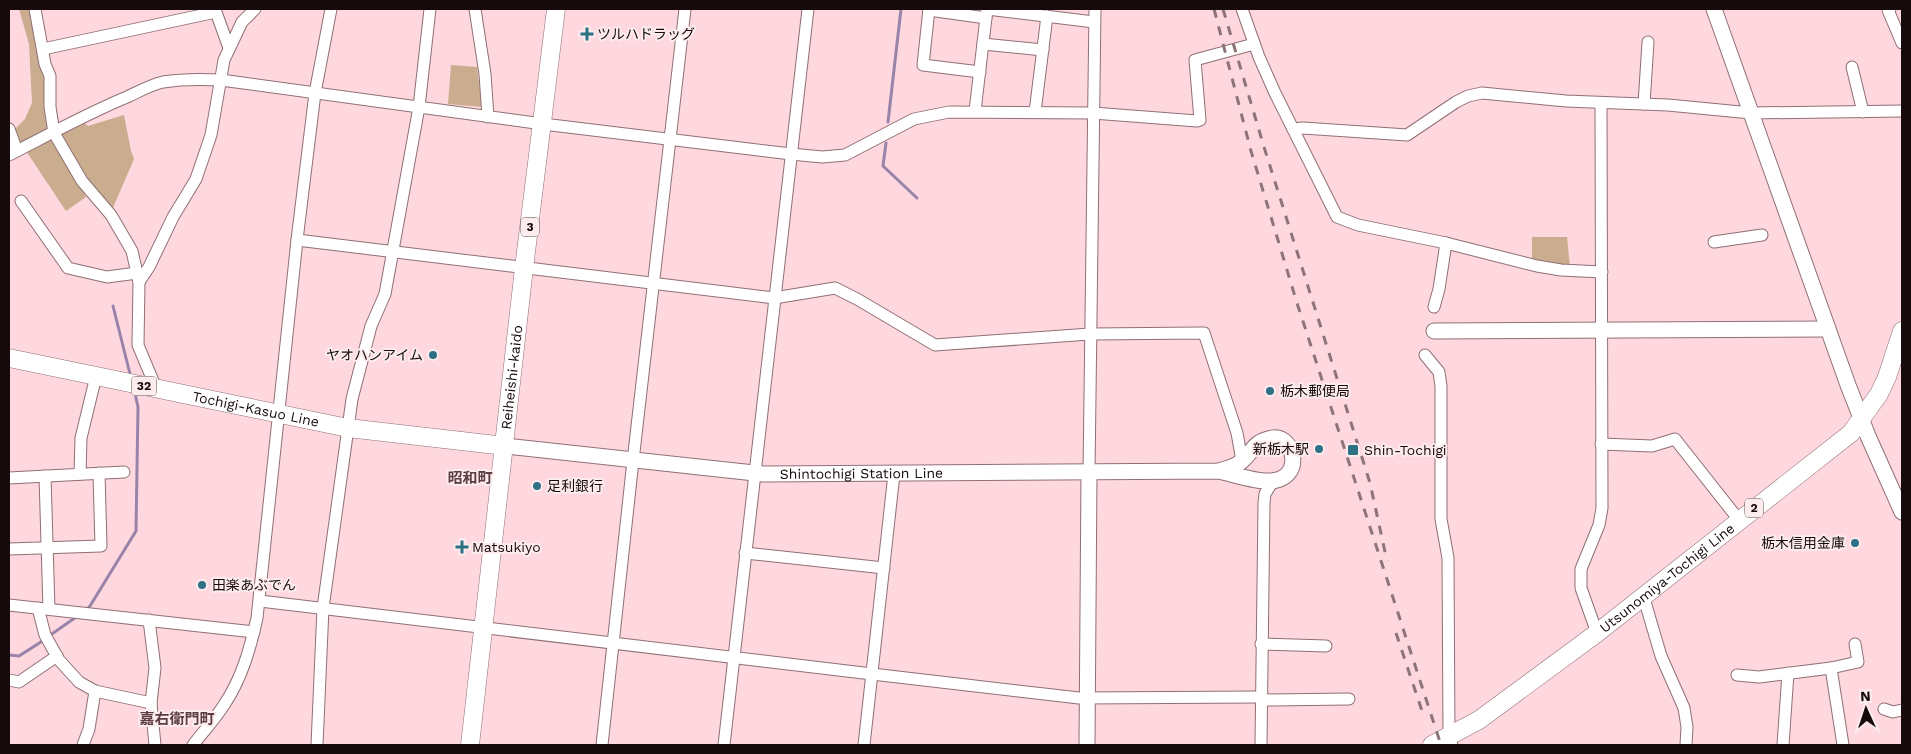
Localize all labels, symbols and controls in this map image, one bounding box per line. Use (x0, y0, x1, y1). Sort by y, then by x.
place label: ツルハドラッグ (597, 26, 695, 42)
marker: ツルハドラッグ (581, 28, 593, 40)
road number: 3 (521, 218, 539, 236)
street label: Reiheishi-kaido (498, 324, 525, 430)
place label: ヤオハンアイム (326, 347, 423, 363)
marker: ヤオハンアイム (427, 349, 439, 361)
road number: 32 (132, 376, 156, 396)
place label: 栃木郵便局 (1280, 383, 1350, 399)
marker: 栃木郵便局 (1264, 385, 1276, 397)
street label: Tochigi-Kasuo Line (191, 388, 321, 430)
place label: 新栃木駅 (1253, 441, 1309, 457)
place label: Shin-Tochigi (1364, 442, 1447, 458)
marker: 新栃木駅 (1313, 443, 1325, 455)
marker: Shin-Tochigi (1346, 443, 1360, 457)
street label: Shintochigi Station Line (780, 465, 943, 482)
district label: 昭和町 (447, 469, 493, 487)
place label: 足利銀行 (547, 478, 603, 494)
marker: 足利銀行 (531, 480, 543, 492)
road number: 2 (1745, 498, 1763, 518)
street label: Utsunomiya-Tochigi Line (1597, 520, 1738, 636)
place label: 栃木信用金庫 (1761, 535, 1845, 551)
marker: 栃木信用金庫 (1849, 537, 1861, 549)
place label: Matsukiyo (472, 539, 541, 555)
marker: Matsukiyo (456, 541, 468, 553)
place label: 田楽あぶでん (212, 577, 296, 593)
marker: 田楽あぶでん (196, 579, 208, 591)
north arrow (1841, 684, 1891, 734)
text: N (1860, 688, 1871, 704)
district label: 嘉右衛門町 (139, 710, 215, 728)

